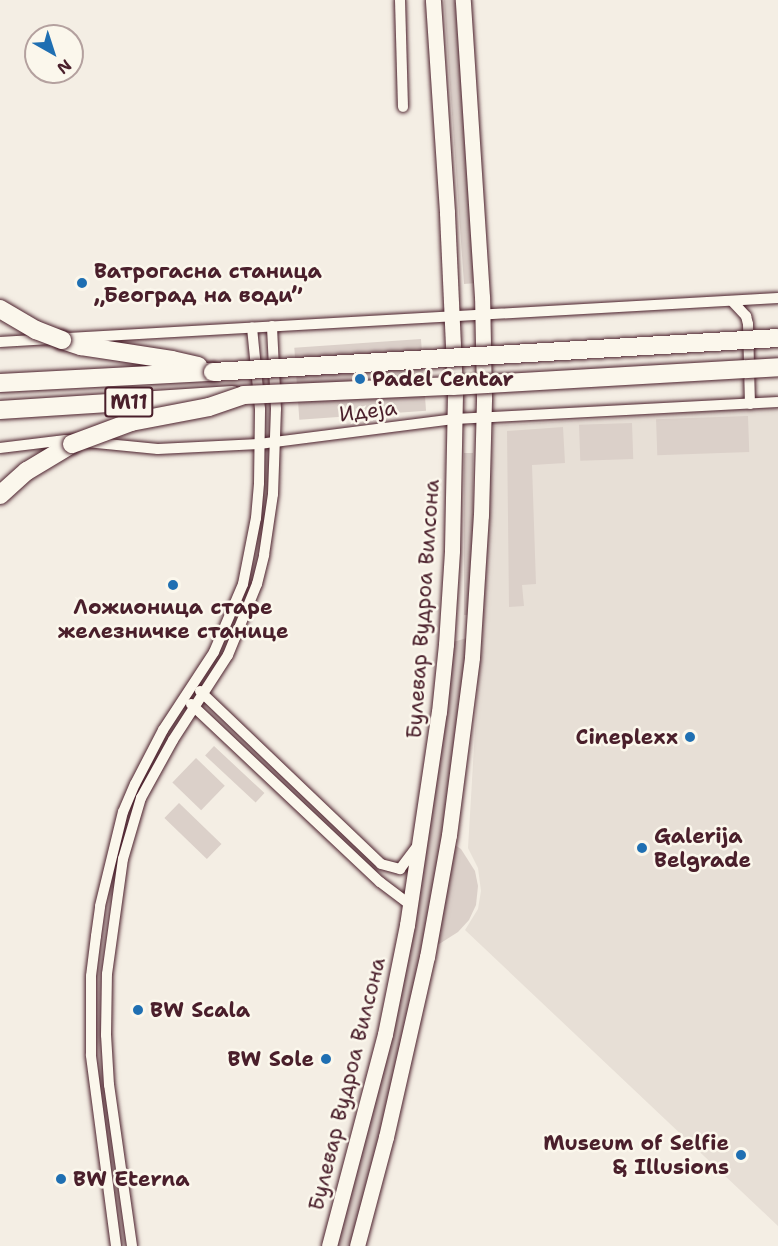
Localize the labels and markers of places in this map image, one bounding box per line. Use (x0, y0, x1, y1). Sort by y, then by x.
place label: Ватрогасна станица „Београд на води” (94, 258, 322, 308)
marker: Ватрогасна станица „Београд на води” (75, 276, 89, 290)
place label: Padel Centar (372, 366, 514, 392)
marker: Padel Centar (353, 372, 367, 386)
marker: Ложионица старе железничке станице (166, 578, 180, 592)
place label: Ложионица старе железничке станице (58, 594, 288, 644)
place label: Cineplexx (576, 724, 678, 750)
marker: Cineplexx (683, 730, 697, 744)
place label: Galerija Belgrade (654, 823, 751, 873)
marker: Galerija Belgrade (635, 841, 649, 855)
place label: BW Scala (150, 997, 250, 1023)
marker: BW Scala (131, 1003, 145, 1017)
place label: BW Sole (227, 1046, 314, 1072)
marker: BW Sole (319, 1052, 333, 1066)
place label: Museum of Selfie & Illusions (543, 1130, 729, 1180)
marker: Museum of Selfie & Illusions (734, 1148, 748, 1162)
place label: BW Eterna (73, 1166, 190, 1192)
marker: BW Eterna (54, 1172, 68, 1186)

